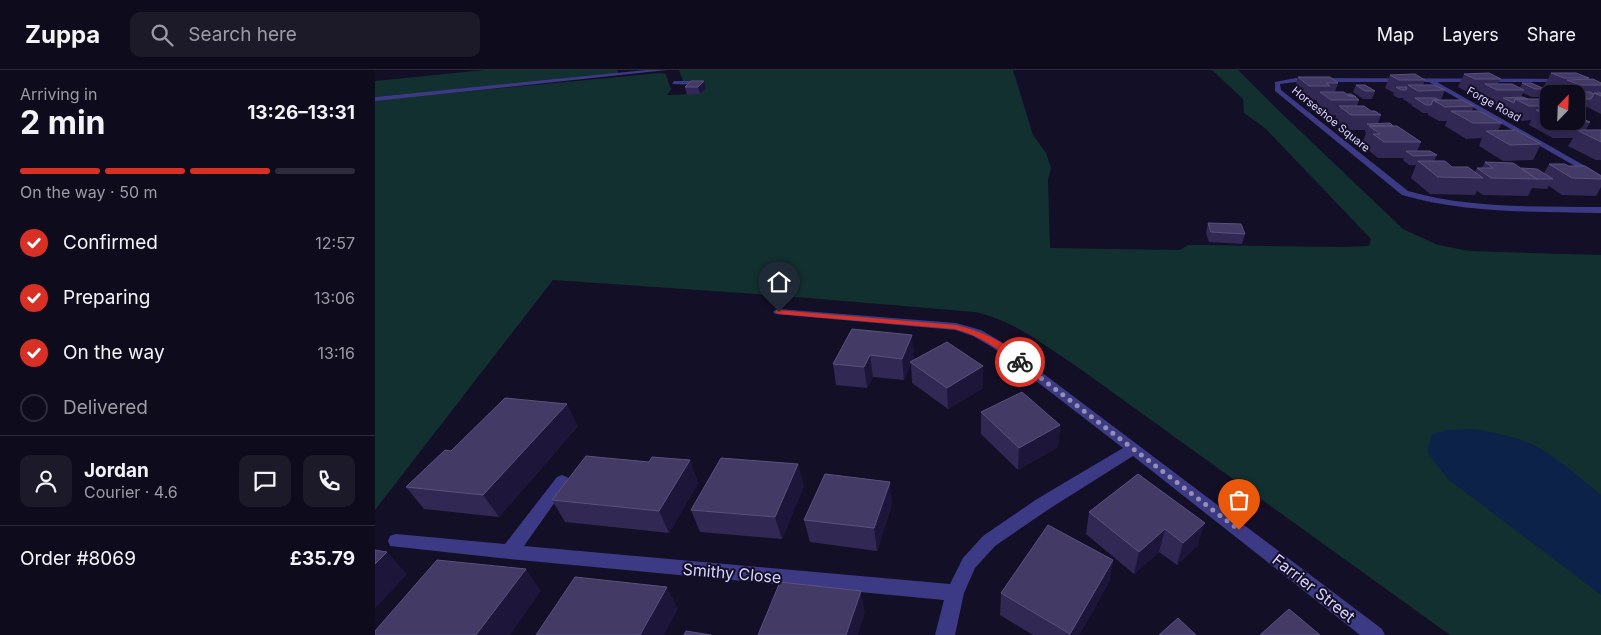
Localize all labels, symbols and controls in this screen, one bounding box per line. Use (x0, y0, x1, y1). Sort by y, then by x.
search box (130, 12, 480, 57)
text: Zuppa (25, 20, 100, 49)
icon: search (148, 21, 176, 49)
text: Search here (188, 23, 297, 46)
text: Map (1377, 24, 1414, 45)
text: Layers (1442, 24, 1499, 45)
text: Share (1527, 24, 1576, 45)
street label: Horseshoe Square (1289, 83, 1373, 155)
street label: Forge Road (1465, 83, 1523, 125)
text: Arriving in (20, 84, 97, 104)
north arrow (1540, 85, 1585, 130)
map controls (1540, 85, 1585, 130)
text: 13:26–13:31 (247, 101, 355, 124)
text: 2 min (20, 103, 106, 142)
text: On the way · 50 m (20, 182, 158, 202)
icon: check (20, 229, 48, 257)
text: Confirmed (63, 231, 158, 254)
text: 12:57 (315, 233, 355, 253)
pin (758, 261, 800, 312)
icon: home (765, 268, 793, 296)
icon: check (20, 284, 48, 312)
text: Preparing (63, 286, 150, 309)
text: 13:06 (314, 288, 355, 308)
courier (995, 337, 1045, 387)
icon: check (20, 339, 48, 367)
text: On the way (63, 341, 165, 364)
text: 13:16 (318, 343, 355, 363)
icon: bike (1006, 348, 1034, 376)
text: Delivered (63, 396, 148, 419)
button: person (20, 455, 72, 507)
button: chat (239, 455, 291, 507)
button: phone (303, 455, 355, 507)
text: Jordan (84, 459, 149, 482)
pin (1218, 479, 1260, 530)
text: Courier · 4.6 (84, 482, 178, 502)
icon: bag (1225, 486, 1253, 514)
text: Order #8069 (20, 547, 136, 570)
text: £35.79 (290, 547, 355, 570)
street label: Farrier Street (1269, 550, 1359, 626)
street label: Smithy Close (682, 559, 782, 587)

